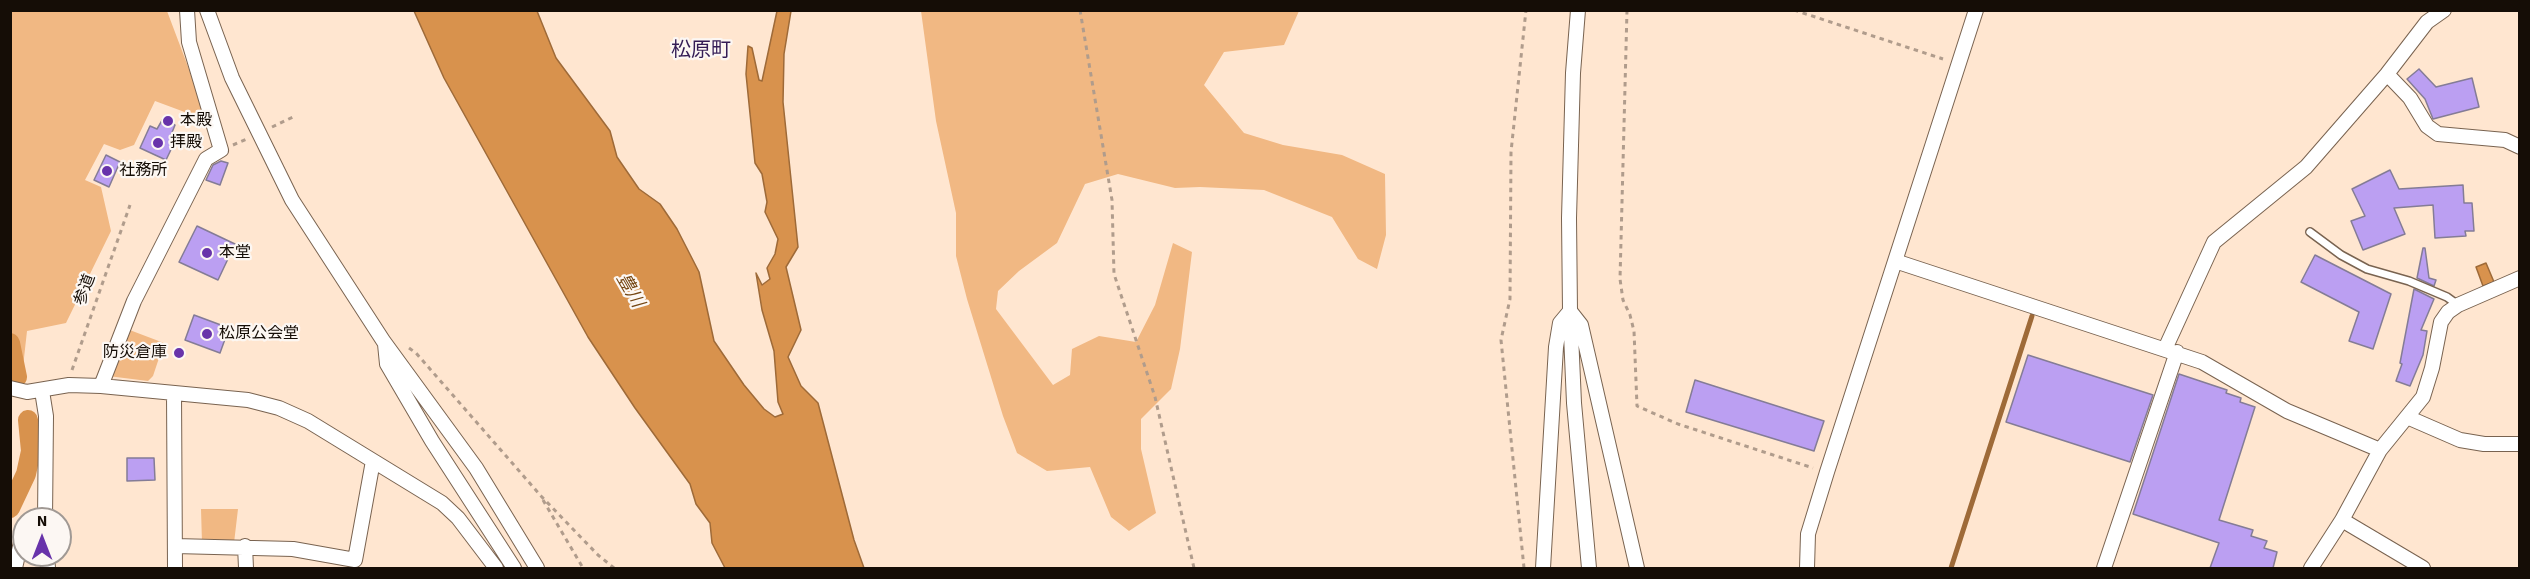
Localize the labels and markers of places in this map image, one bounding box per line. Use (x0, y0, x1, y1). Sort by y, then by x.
place label: 本殿 (180, 111, 212, 131)
marker: 本殿 (161, 114, 175, 128)
place label: 拝殿 (170, 133, 202, 153)
marker: 拝殿 (151, 136, 165, 150)
place label: 社務所 (119, 161, 167, 181)
marker: 社務所 (100, 164, 114, 178)
place label: 本堂 (219, 243, 251, 263)
marker: 本堂 (200, 246, 214, 260)
place label: 松原公会堂 (219, 324, 299, 344)
marker: 松原公会堂 (200, 327, 214, 341)
place label: 防災倉庫 (103, 343, 167, 363)
marker: 防災倉庫 (172, 346, 186, 360)

